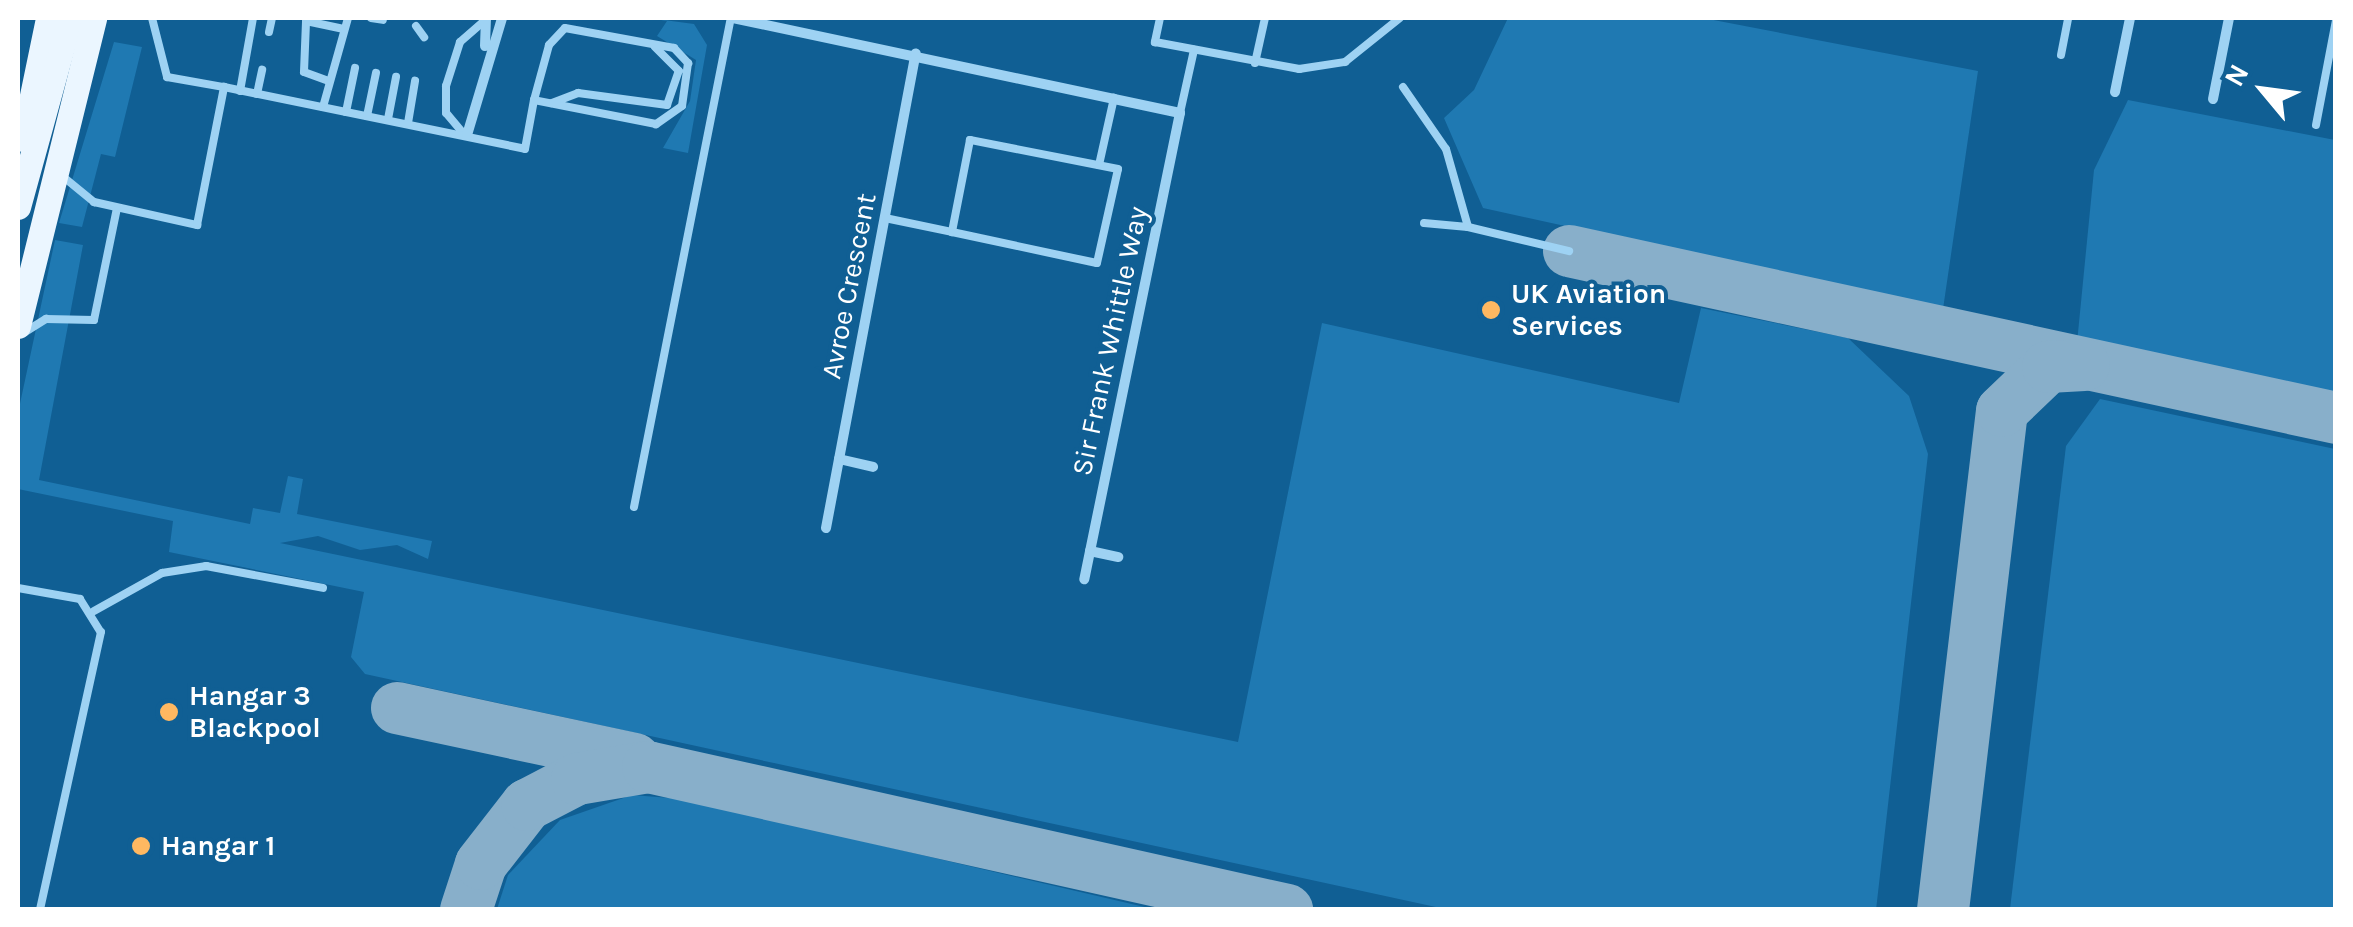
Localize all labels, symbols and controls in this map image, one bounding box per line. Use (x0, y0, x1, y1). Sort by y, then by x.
north arrow (2213, 40, 2313, 140)
text: N (2217, 58, 2256, 92)
street label: Avroe Crescent (815, 190, 883, 382)
street label: Sir Frank Whittle Way (1065, 203, 1155, 479)
place label: UK Aviation Services (1511, 277, 1666, 343)
marker: UK Aviation Services (1480, 299, 1502, 321)
place label: Hangar 3 Blackpool (189, 679, 321, 745)
marker: Hangar 3 Blackpool (158, 701, 180, 723)
place label: Hangar 1 (161, 829, 275, 863)
marker: Hangar 1 (130, 835, 152, 857)

